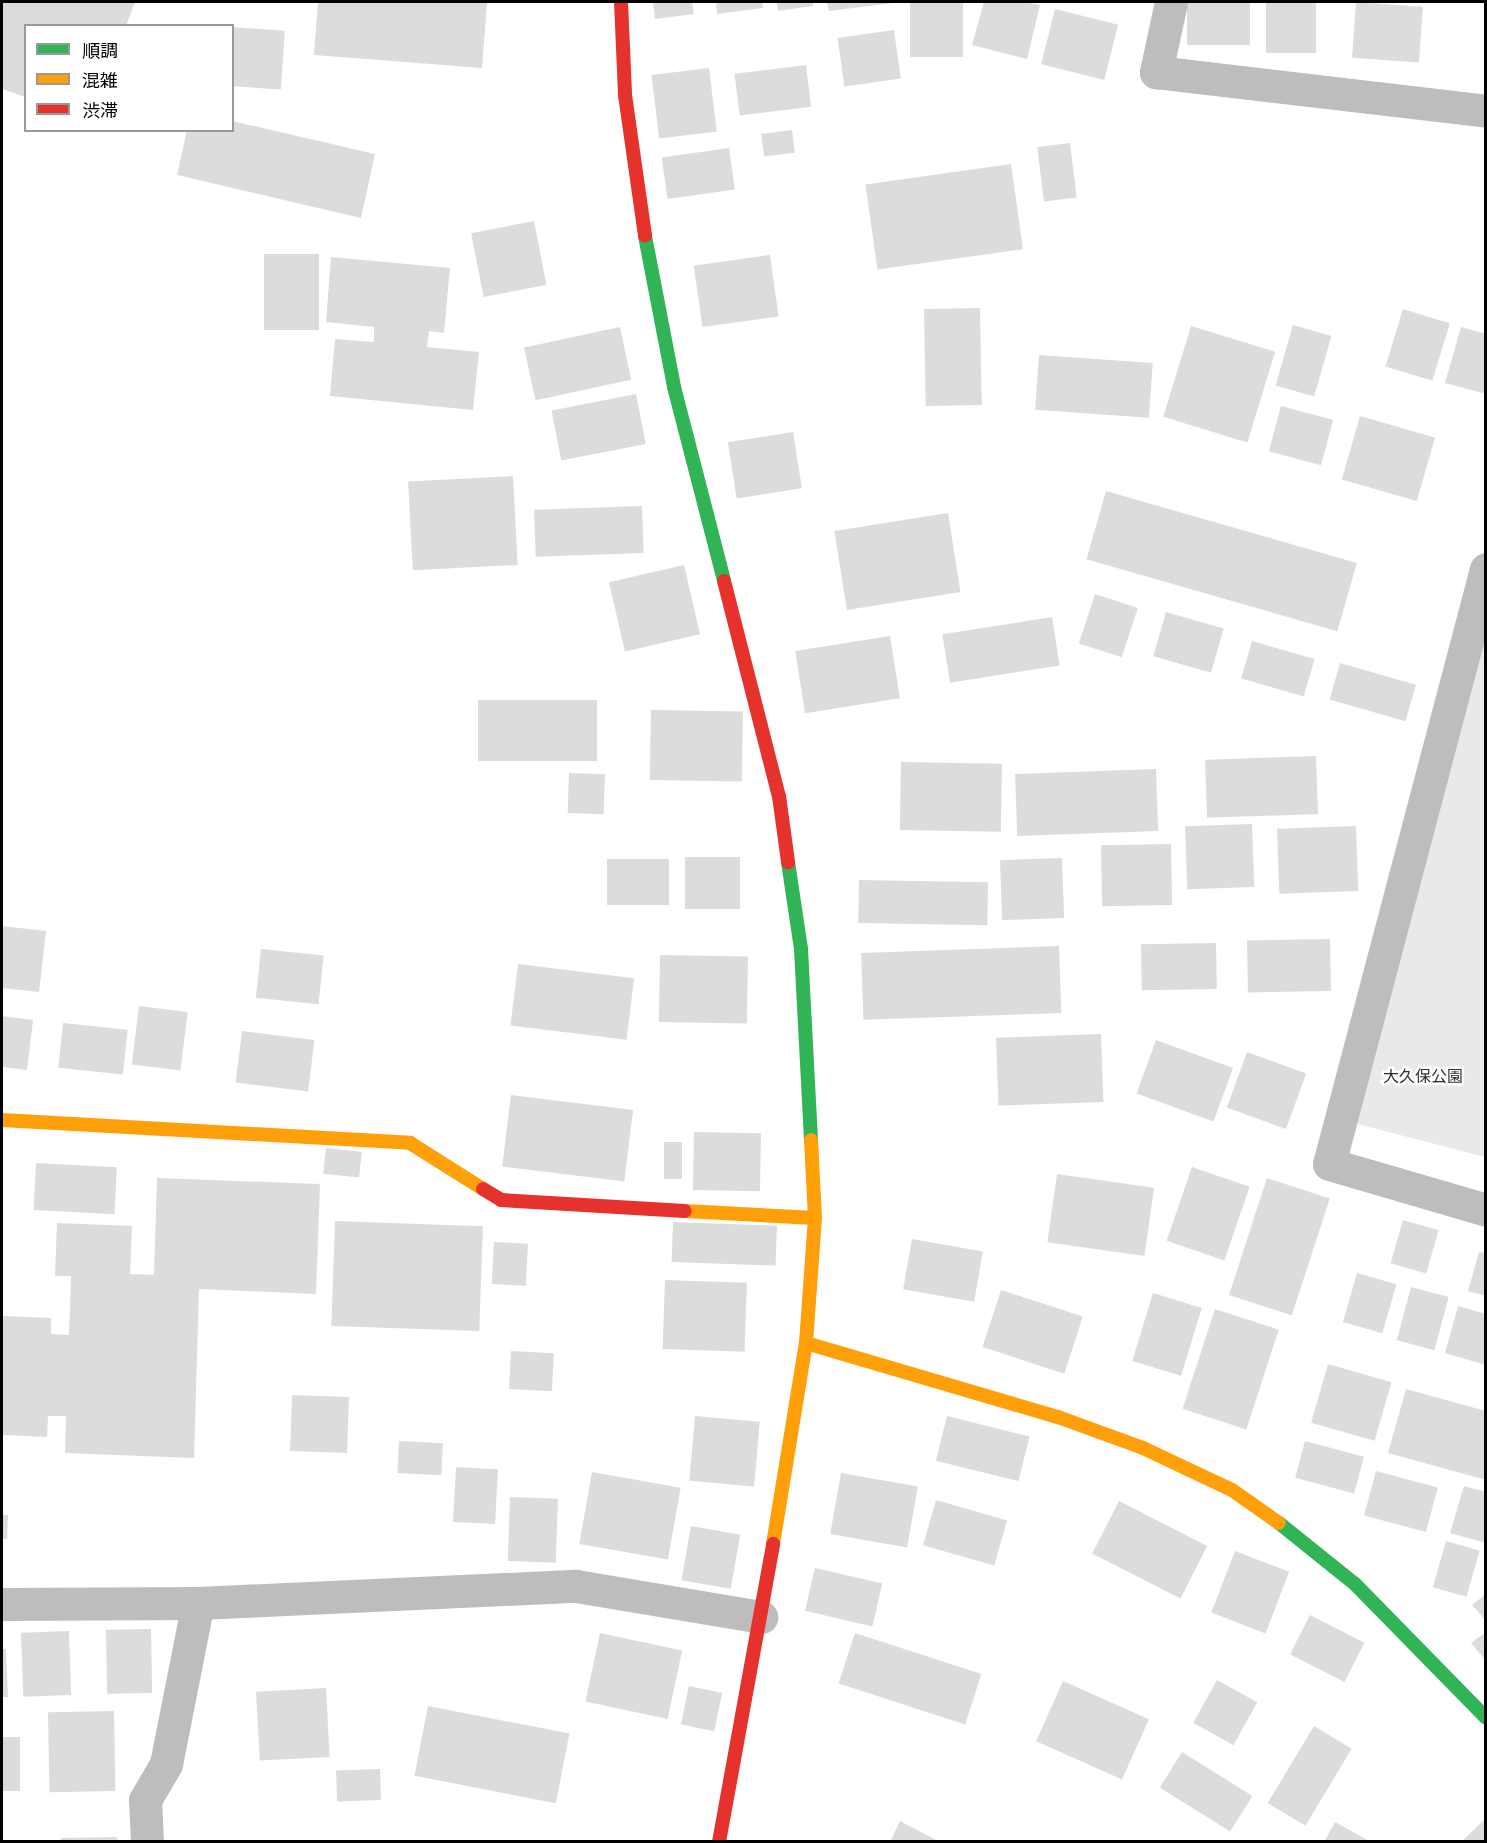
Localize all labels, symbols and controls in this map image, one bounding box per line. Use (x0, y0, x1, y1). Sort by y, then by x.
legend (24, 24, 234, 132)
text: 順調 (82, 39, 118, 62)
text: 混雑 (82, 69, 118, 92)
text: 渋滞 (82, 99, 118, 122)
park label: 大久保公園 (1383, 1066, 1463, 1086)

